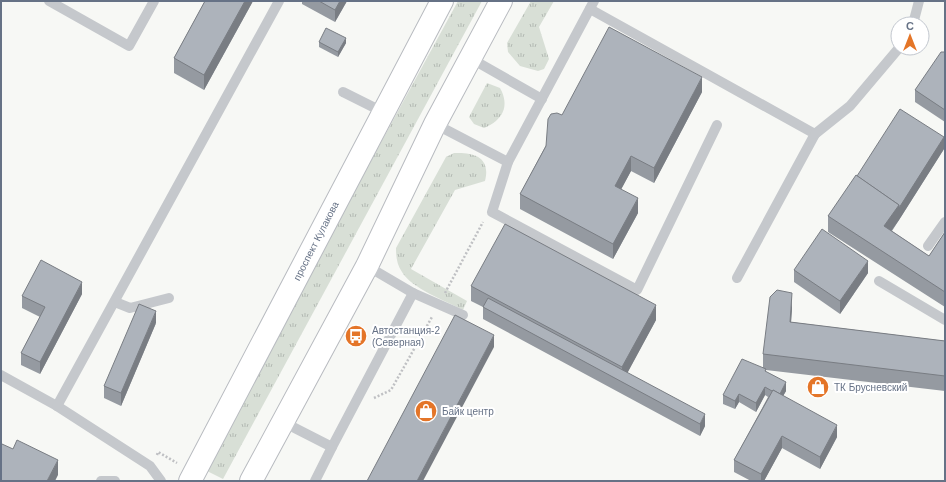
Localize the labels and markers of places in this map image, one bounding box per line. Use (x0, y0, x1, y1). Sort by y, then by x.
bus stop icon: Автостанция-2 (Северная) (343, 323, 369, 349)
place label: Автостанция-2 (Северная) (372, 325, 440, 348)
shop icon: ТК Брусневский (805, 374, 831, 400)
place label: ТК Брусневский (834, 382, 907, 393)
shop icon: Байк центр (413, 398, 439, 424)
place label: Байк центр (442, 406, 494, 417)

